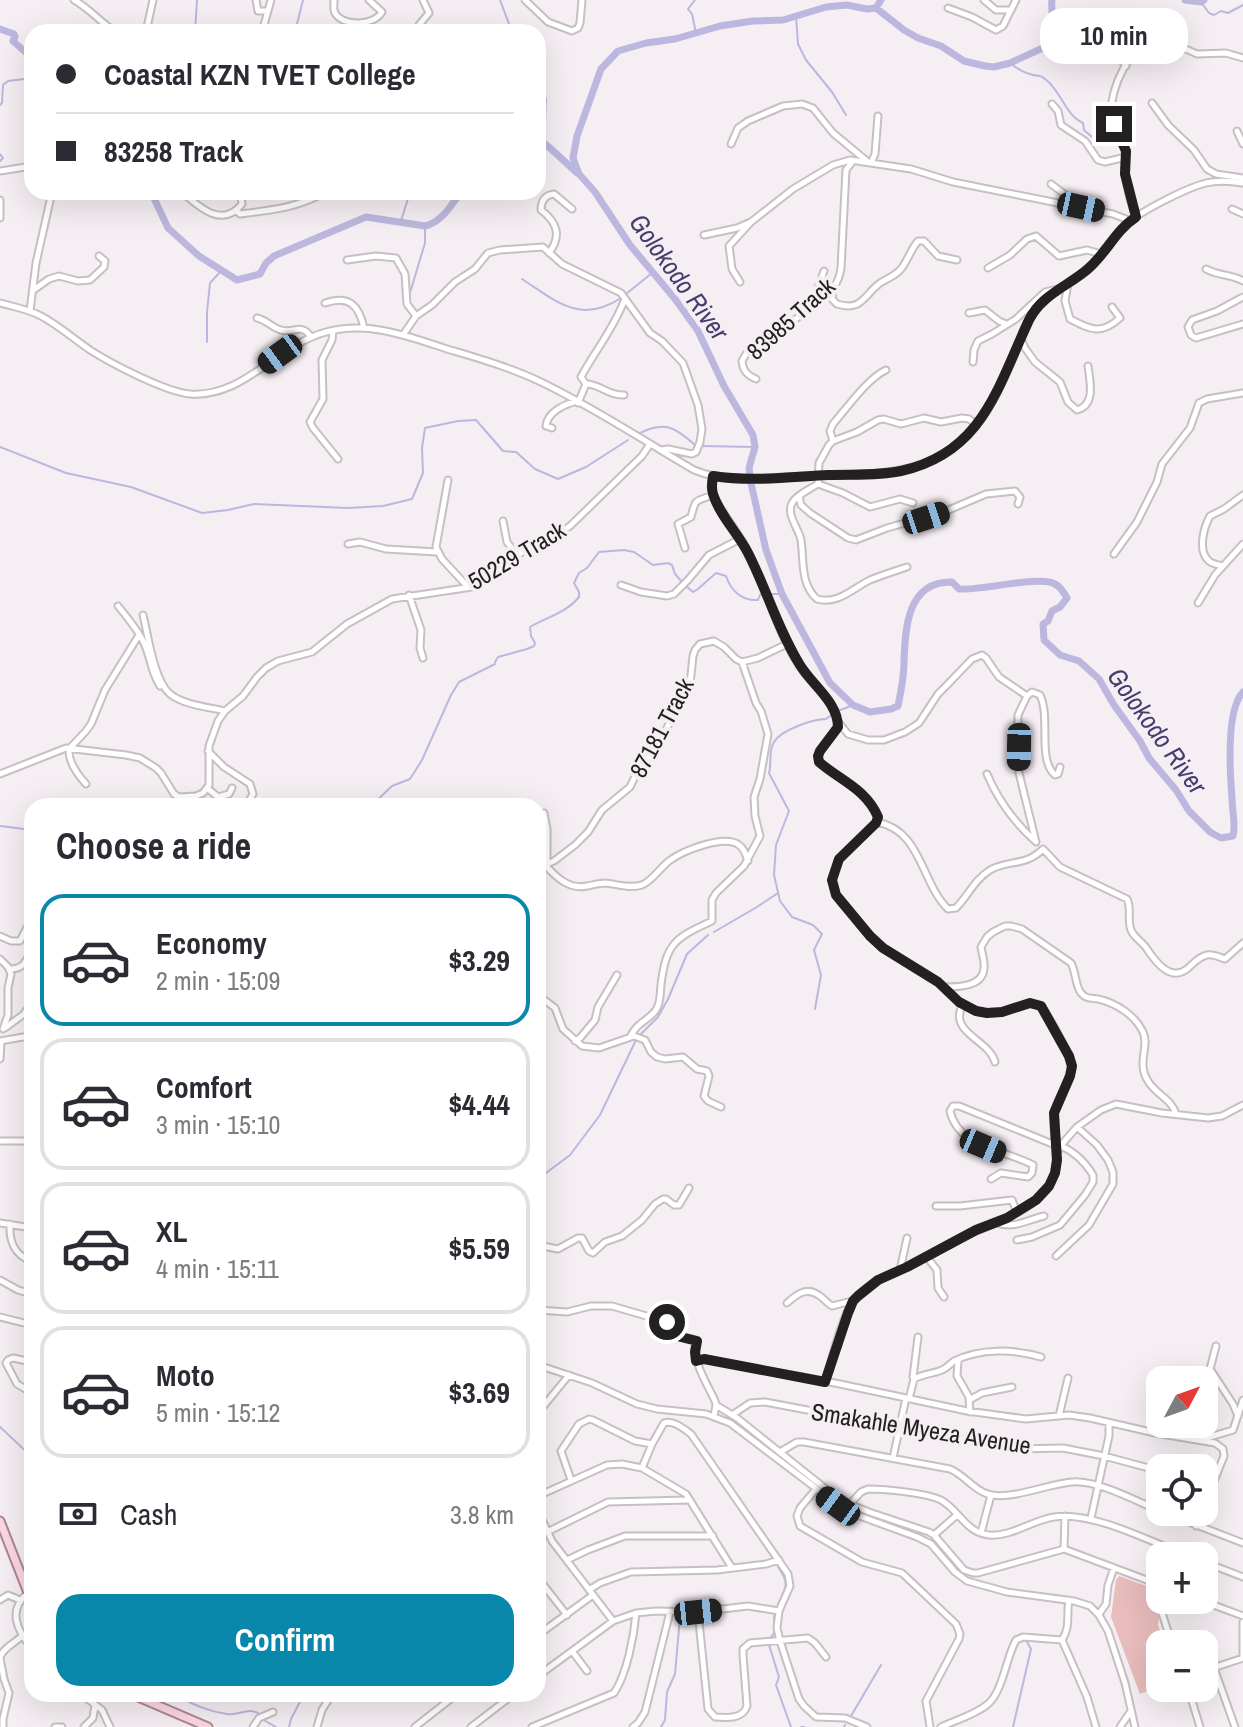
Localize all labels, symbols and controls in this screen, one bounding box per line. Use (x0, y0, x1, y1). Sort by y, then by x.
callout: 10 min (1040, 8, 1188, 64)
text: 10 min (1080, 18, 1148, 53)
text: Coastal KZN TVET College (104, 54, 416, 94)
route end (1096, 106, 1132, 142)
text: 83258 Track (104, 131, 244, 171)
car (1055, 190, 1107, 224)
water label: Golokodo River (622, 207, 738, 348)
street label: 83985 Track (739, 270, 841, 366)
car (254, 330, 306, 378)
car (899, 499, 953, 537)
street label: 50229 Track (462, 513, 571, 597)
water label: Golokodo River (1100, 661, 1216, 802)
street label: 87181 Track (622, 672, 701, 783)
car (1007, 723, 1031, 771)
text: Choose a ride (56, 822, 251, 870)
text: Economy (156, 923, 267, 963)
icon: car (60, 924, 132, 996)
text: $3.29 (448, 940, 510, 980)
text: 2 min · 15:09 (156, 963, 280, 998)
text: Comfort (156, 1067, 252, 1107)
icon: car (60, 1068, 132, 1140)
text: $4.44 (448, 1084, 510, 1124)
text: 3 min · 15:10 (156, 1107, 280, 1142)
car (956, 1126, 1010, 1166)
text: XL (156, 1211, 187, 1251)
icon: car (60, 1212, 132, 1284)
text: $5.59 (448, 1228, 510, 1268)
text: 4 min · 15:11 (156, 1251, 279, 1286)
route start (649, 1304, 685, 1340)
text: Moto (156, 1355, 215, 1395)
icon: car (60, 1356, 132, 1428)
north arrow (1146, 1366, 1218, 1438)
map controls (1146, 1366, 1218, 1702)
text: $3.69 (448, 1372, 510, 1412)
text: 5 min · 15:12 (156, 1395, 280, 1430)
street label: Smakahle Myeza Avenue (809, 1395, 1033, 1461)
button: locate (1146, 1454, 1218, 1526)
car (812, 1482, 864, 1530)
icon: cash (56, 1492, 100, 1536)
text: Cash (120, 1494, 177, 1534)
text: 3.8 km (450, 1497, 514, 1532)
button: + (1146, 1542, 1218, 1614)
button: Confirm (56, 1594, 514, 1686)
car (673, 1598, 723, 1626)
button: − (1146, 1630, 1218, 1702)

